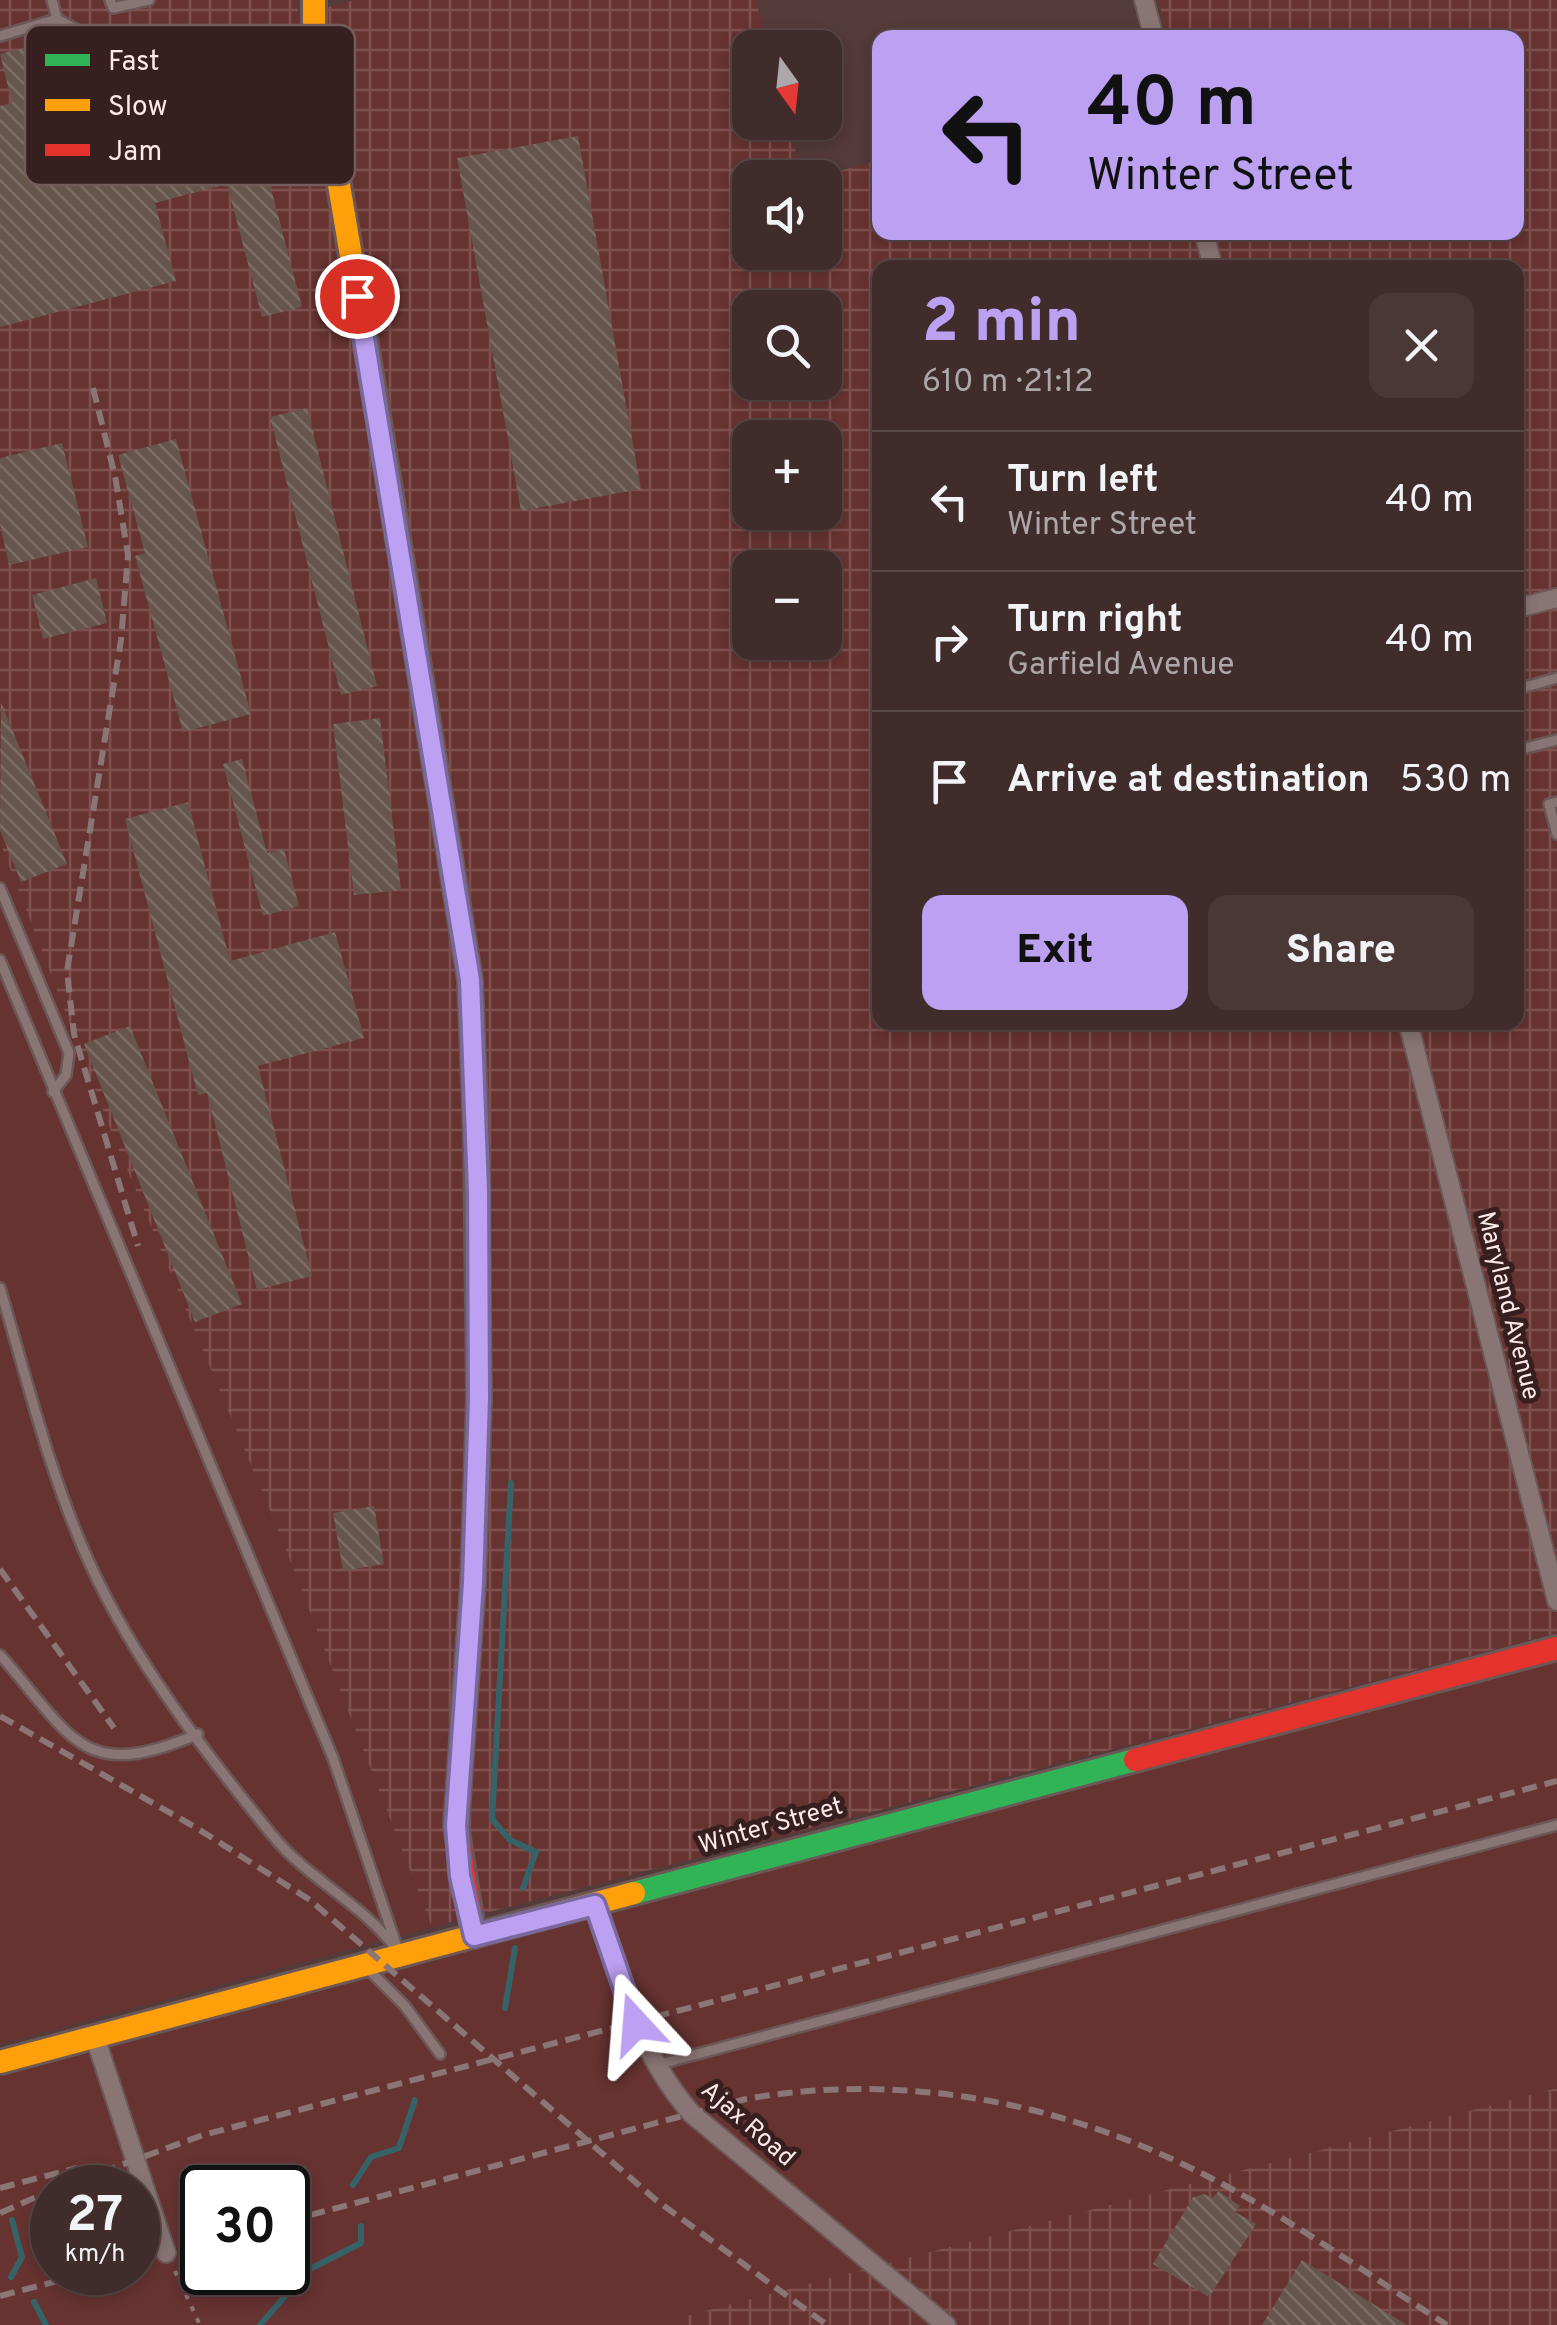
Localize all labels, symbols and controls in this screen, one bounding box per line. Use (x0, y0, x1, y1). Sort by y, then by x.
legend (25, 25, 355, 185)
north arrow (732, 30, 842, 140)
map controls (732, 30, 842, 660)
text: Fast (108, 45, 160, 81)
text: 40 m (1087, 62, 1257, 151)
icon: left (922, 70, 1052, 200)
text: Slow (108, 90, 167, 126)
text: Jam (108, 135, 162, 171)
text: Winter Street (1087, 149, 1354, 206)
button: sound (732, 160, 842, 270)
pin (315, 254, 400, 339)
icon: arrive (330, 269, 385, 324)
text: 2 min (922, 287, 1081, 363)
button: search (732, 290, 842, 400)
button: close (1369, 293, 1474, 398)
text: 610 m · 21:12 (922, 363, 1094, 403)
button: + (732, 420, 842, 530)
text: Turn left (1007, 457, 1159, 506)
icon: left (922, 474, 977, 529)
text: 40 m (1385, 477, 1474, 526)
text: Winter Street (1007, 506, 1197, 546)
button: − (732, 550, 842, 660)
text: Turn right (1007, 597, 1182, 646)
icon: right (922, 614, 977, 669)
text: 40 m (1385, 617, 1474, 666)
text: Garfield Avenue (1007, 646, 1235, 686)
icon: arrive (922, 754, 977, 809)
text: Arrive at destination (1007, 757, 1370, 806)
text: 530 m (1400, 757, 1511, 806)
button: Exit (922, 895, 1188, 1010)
button: Share (1208, 895, 1474, 1010)
street label: Maryland Avenue (1468, 1209, 1546, 1403)
street label: Winter Street (695, 1791, 847, 1863)
position arrow (584, 1972, 688, 2076)
street label: Ajax Road (693, 2075, 801, 2175)
speed limit sign: 30 (180, 2165, 310, 2295)
text: 27 (67, 2186, 123, 2249)
text: km/h (65, 2239, 125, 2271)

